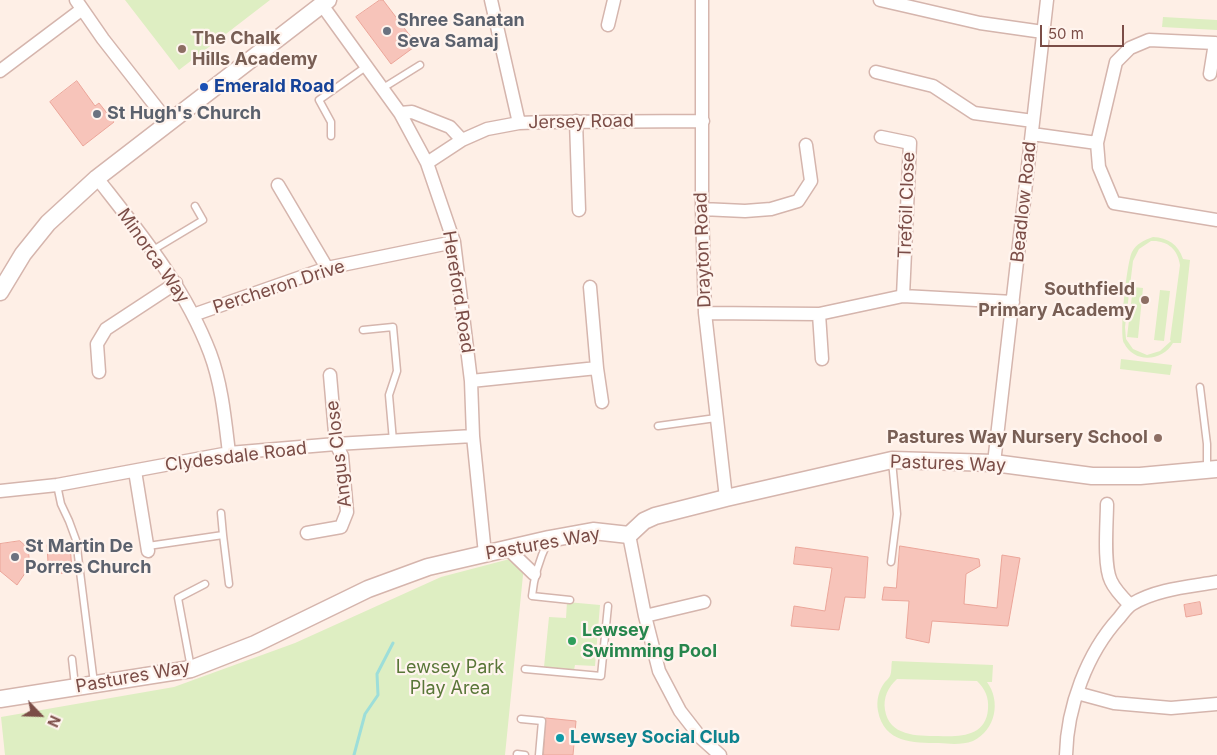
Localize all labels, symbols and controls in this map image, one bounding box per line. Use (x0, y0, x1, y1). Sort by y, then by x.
place label: Shree Sanatan Seva Samaj (397, 10, 525, 52)
scale bar (1042, 15, 1126, 47)
text: 50 m (1048, 24, 1084, 43)
marker: Shree Sanatan Seva Samaj (381, 25, 393, 37)
place label: The Chalk Hills Academy (192, 28, 318, 70)
marker: The Chalk Hills Academy (176, 43, 188, 55)
place label: Emerald Road (214, 76, 335, 98)
marker: Emerald Road (198, 81, 210, 93)
place label: St Hugh's Church (107, 103, 261, 125)
marker: St Hugh's Church (91, 108, 103, 120)
street label: Jersey Road (528, 110, 634, 134)
street label: Beadlow Road (1007, 140, 1041, 264)
street label: Trefoil Close (894, 151, 920, 259)
street label: Drayton Road (690, 192, 716, 308)
street label: Minorca Way (112, 204, 194, 308)
street label: Hereford Road (438, 229, 478, 355)
street label: Percheron Drive (210, 255, 348, 319)
place label: Southfield Primary Academy (978, 279, 1135, 322)
marker: Southfield Primary Academy (1139, 294, 1151, 306)
street label: Angus Close (322, 399, 356, 509)
place label: Pastures Way Nursery School (887, 427, 1148, 449)
marker: Pastures Way Nursery School (1152, 432, 1164, 444)
street label: Clydesdale Road (164, 438, 308, 476)
street label: Pastures Way (890, 451, 1006, 477)
street label: Pastures Way (484, 523, 602, 565)
place label: St Martin De Porres Church (25, 536, 151, 578)
marker: St Martin De Porres Church (9, 551, 21, 563)
place label: Lewsey Swimming Pool (582, 620, 717, 662)
marker: Lewsey Swimming Pool (566, 635, 578, 647)
street label: Pastures Way (74, 656, 192, 698)
park label: Lewsey Park Play Area (396, 657, 504, 700)
north arrow (15, 690, 65, 740)
text: N (44, 713, 64, 730)
place label: Lewsey Social Club (570, 727, 740, 749)
marker: Lewsey Social Club (554, 732, 566, 744)

